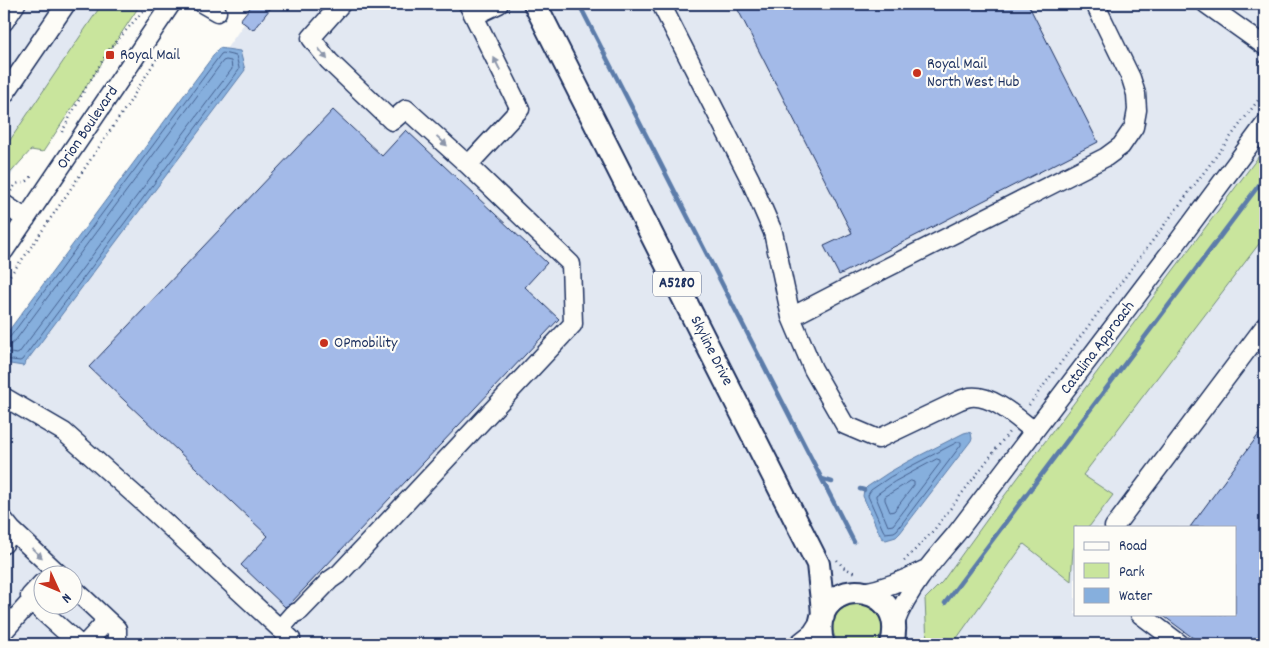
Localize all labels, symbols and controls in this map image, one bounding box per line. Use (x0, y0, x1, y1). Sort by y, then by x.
place label: Royal Mail (120, 44, 180, 67)
one-way arrow (318, 47, 329, 60)
marker: Royal Mail (104, 49, 116, 61)
place label: Royal Mail North West Hub (927, 53, 1019, 94)
one-way arrow (493, 56, 501, 71)
marker: Royal Mail North West Hub (911, 67, 923, 79)
street label: Orion Boulevard (52, 82, 124, 174)
one-way arrow (435, 136, 448, 147)
road number: A5280 (653, 272, 701, 296)
street label: Catalina Approach (1055, 296, 1141, 400)
street label: Skyline Drive (684, 312, 738, 390)
place label: OPmobility (334, 332, 398, 355)
marker: OPmobility (318, 337, 330, 349)
legend (1074, 526, 1236, 616)
text: Road (1119, 536, 1147, 558)
one-way arrow (30, 547, 42, 559)
text: Park (1119, 562, 1145, 584)
north arrow (32, 566, 82, 616)
text: Water (1119, 586, 1153, 608)
text: N (56, 588, 76, 607)

